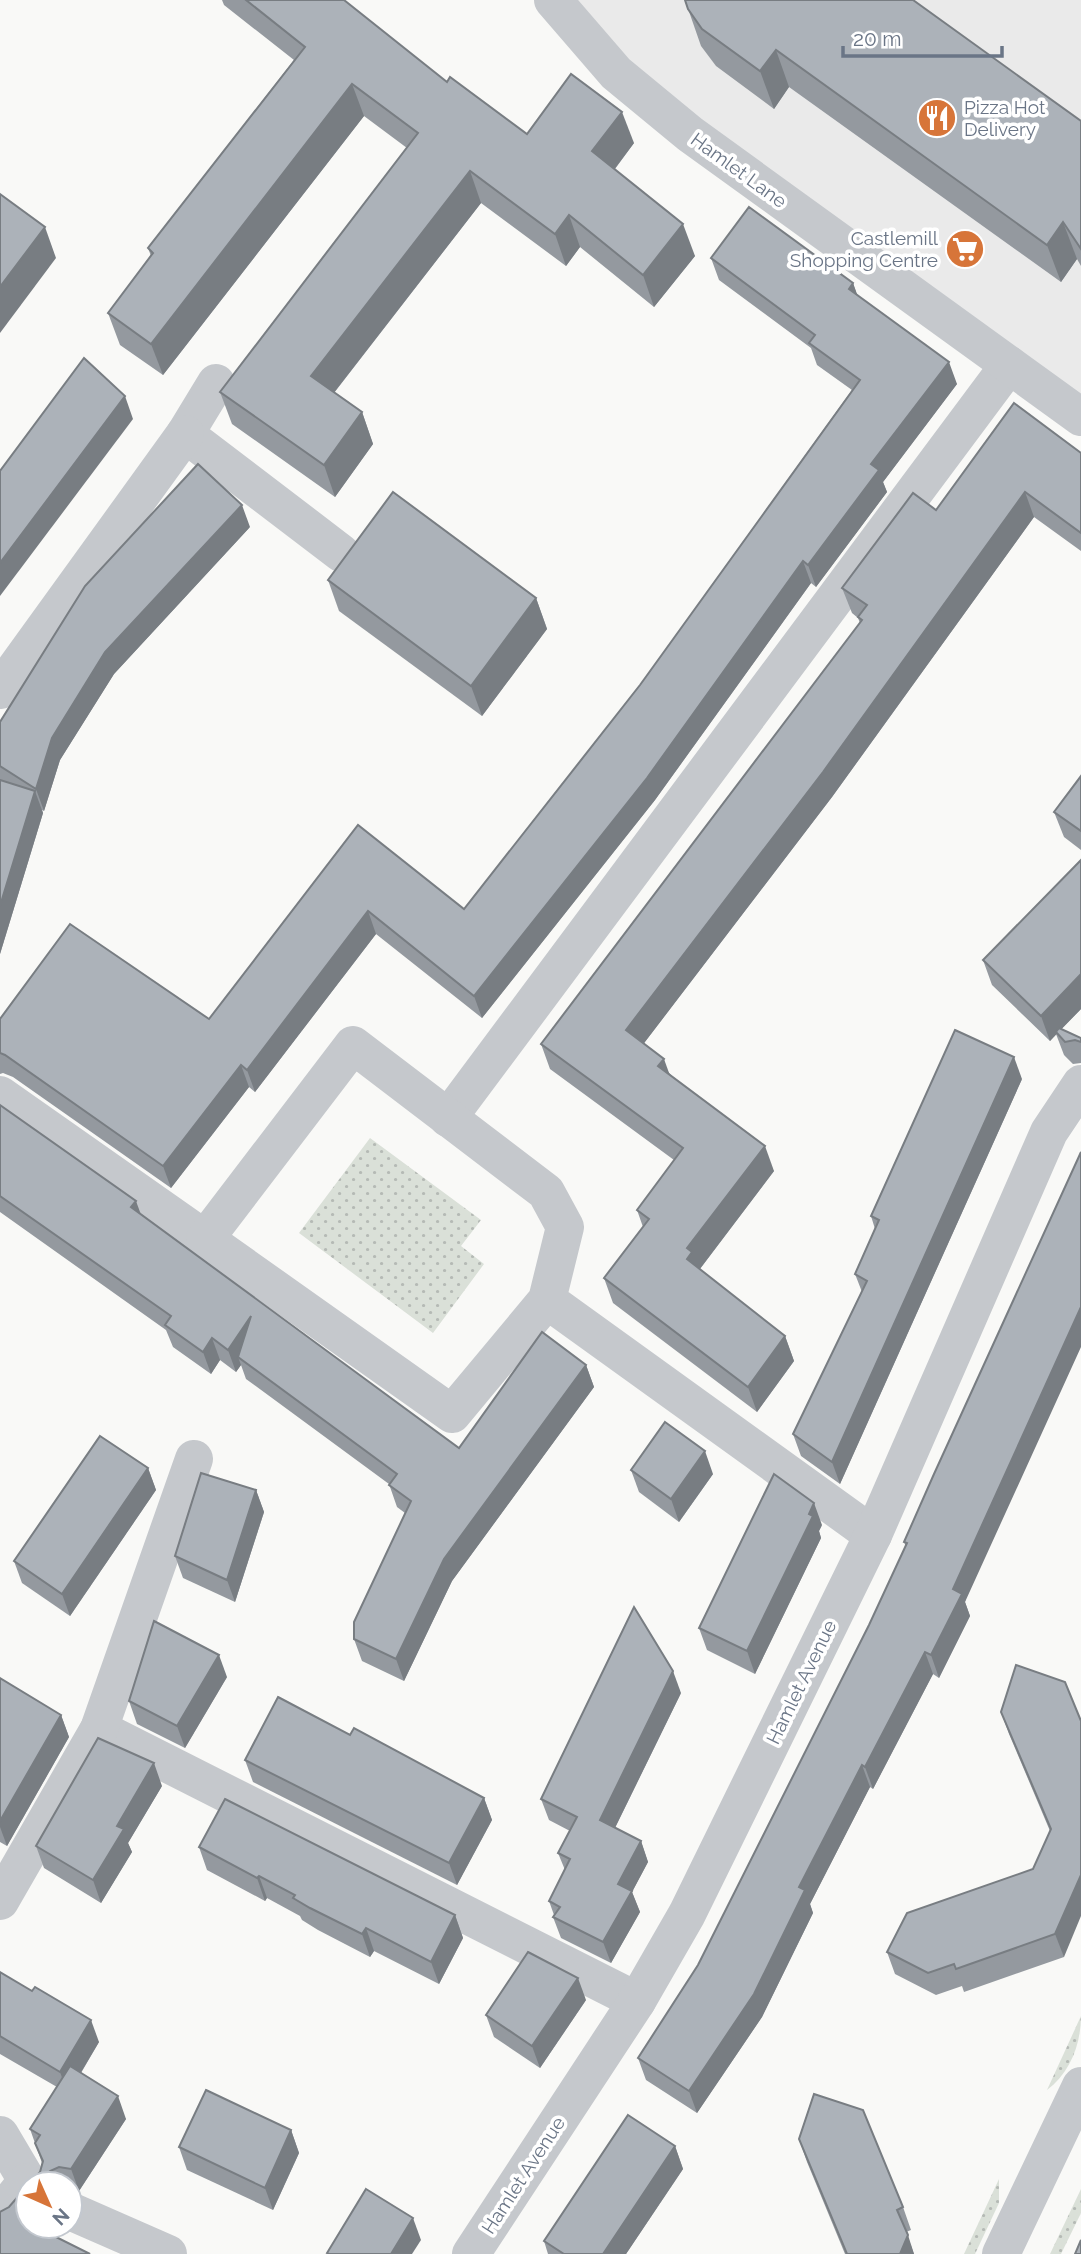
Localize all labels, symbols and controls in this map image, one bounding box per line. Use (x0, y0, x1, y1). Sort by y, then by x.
scale bar (843, 14, 1002, 58)
text: 20 m (853, 26, 901, 51)
place label: Pizza Hot Delivery (964, 96, 1046, 140)
restaurant icon: Pizza Hot Delivery (916, 97, 958, 139)
street label: Hamlet Lane (687, 128, 791, 212)
place label: Castlemill Shopping Centre (790, 227, 939, 271)
supermarket icon: Castlemill Shopping Centre (944, 228, 986, 270)
street label: Hamlet Avenue (761, 1616, 841, 1748)
street label: Hamlet Avenue (477, 2112, 569, 2238)
north arrow (14, 2170, 84, 2240)
text: N (48, 2204, 74, 2230)

